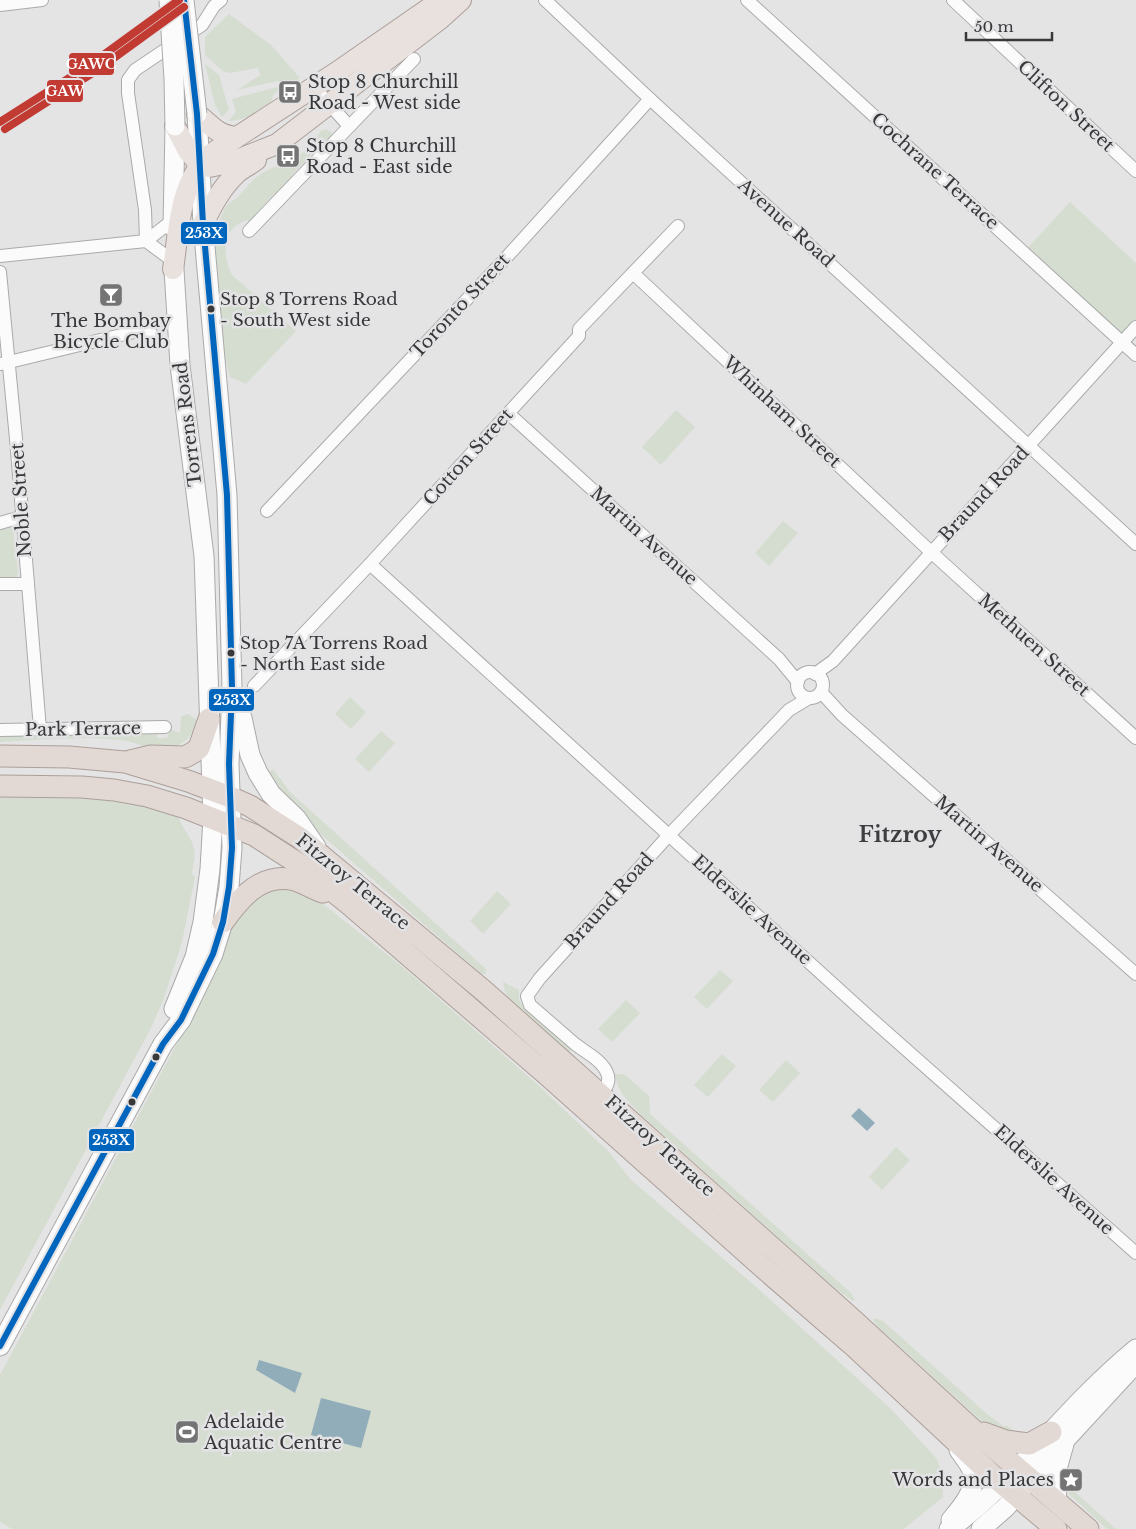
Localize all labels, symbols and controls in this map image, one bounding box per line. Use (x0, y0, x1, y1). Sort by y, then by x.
scale bar (966, 10, 1052, 42)
text: 50 m (974, 17, 1014, 36)
line badge: GAWC (68, 52, 115, 76)
text: GAWC (66, 55, 116, 73)
street label: Clifton Street (1013, 56, 1119, 157)
place label: Stop 8 Churchill Road - West side (308, 71, 461, 114)
line badge: GAW (46, 79, 84, 103)
bus stop icon: Stop 8 Churchill Road - West side (277, 79, 303, 105)
text: GAW (45, 82, 86, 100)
street label: Cochrane Terrace (867, 108, 1003, 234)
place label: Stop 8 Churchill Road - East side (306, 135, 457, 178)
bus stop icon: Stop 8 Churchill Road - East side (275, 143, 301, 169)
street label: Avenue Road (733, 173, 839, 272)
line badge: 253X (180, 221, 228, 245)
text: 253X (185, 224, 224, 242)
street label: Toronto Street (406, 249, 514, 363)
bar icon: The Bombay Bicycle Club (98, 282, 124, 308)
place label: Stop 8 Torrens Road - South West side (220, 289, 398, 331)
marker: Stop 8 Torrens Road - South West side (206, 304, 216, 314)
place label: The Bombay Bicycle Club (51, 310, 172, 353)
street label: Whinham Street (718, 351, 846, 472)
street label: Torrens Road (169, 361, 207, 487)
street label: Cotton Street (419, 404, 518, 510)
street label: Noble Street (6, 442, 36, 558)
street label: Braund Road (934, 442, 1034, 546)
street label: Martin Avenue (586, 482, 702, 590)
street label: Methuen Street (974, 589, 1095, 701)
place label: Stop 7A Torrens Road - North East side (240, 633, 428, 675)
marker: Stop 7A Torrens Road - North East side (226, 648, 236, 658)
line badge: 253X (208, 688, 255, 712)
text: 253X (213, 691, 252, 709)
street label: Park Terrace (25, 717, 141, 741)
street label: Martin Avenue (930, 791, 1048, 897)
district label: Fitzroy (858, 821, 942, 848)
street label: Fitzroy Terrace (292, 829, 414, 935)
street label: Braund Road (560, 848, 658, 954)
street label: Elderslie Avenue (688, 850, 816, 970)
unlabelled marker (151, 1052, 161, 1062)
street label: Fitzroy Terrace (600, 1091, 720, 1201)
unlabelled marker (127, 1097, 137, 1107)
street label: Elderslie Avenue (990, 1120, 1118, 1240)
line badge: 253X (88, 1128, 135, 1152)
text: 253X (92, 1131, 131, 1149)
place label: Adelaide Aquatic Centre (203, 1411, 342, 1454)
sports icon: Adelaide Aquatic Centre (174, 1419, 200, 1445)
place icon: Words and Places (1058, 1467, 1084, 1493)
place label: Words and Places (892, 1469, 1054, 1491)

